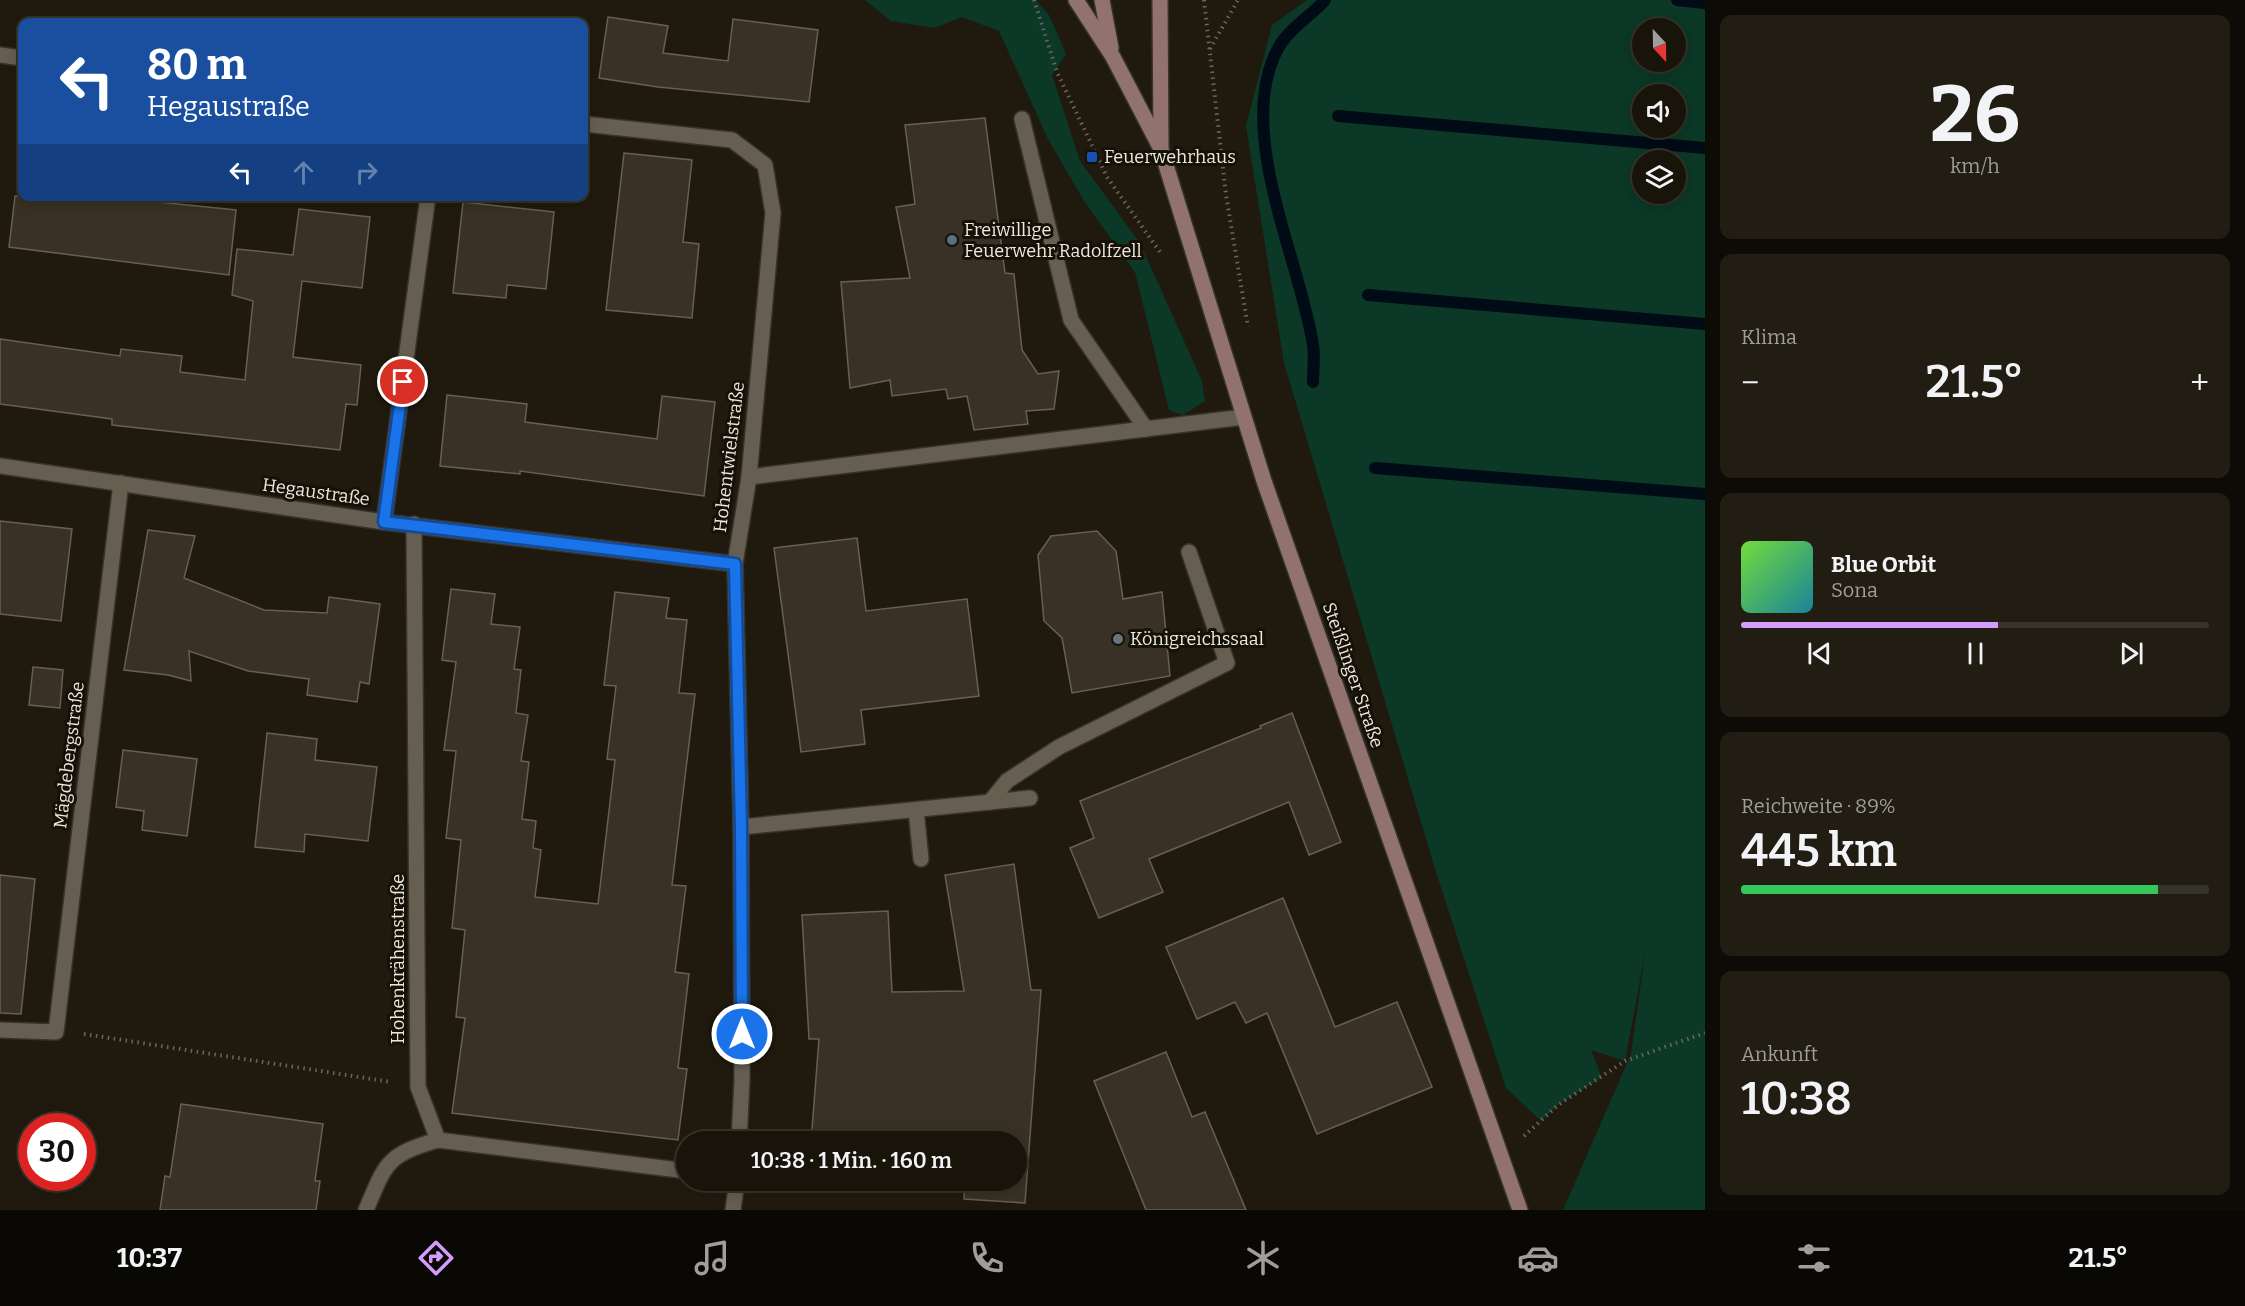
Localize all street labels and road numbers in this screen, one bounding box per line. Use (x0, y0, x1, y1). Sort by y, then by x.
street label: Hohentwielstraße (709, 380, 749, 534)
street label: Hegaustraße (261, 474, 371, 510)
street label: Steißlinger Straße (1318, 599, 1388, 751)
street label: Mägdebergstraße (49, 680, 89, 830)
street label: Hohenkrähenstraße (387, 874, 409, 1044)

